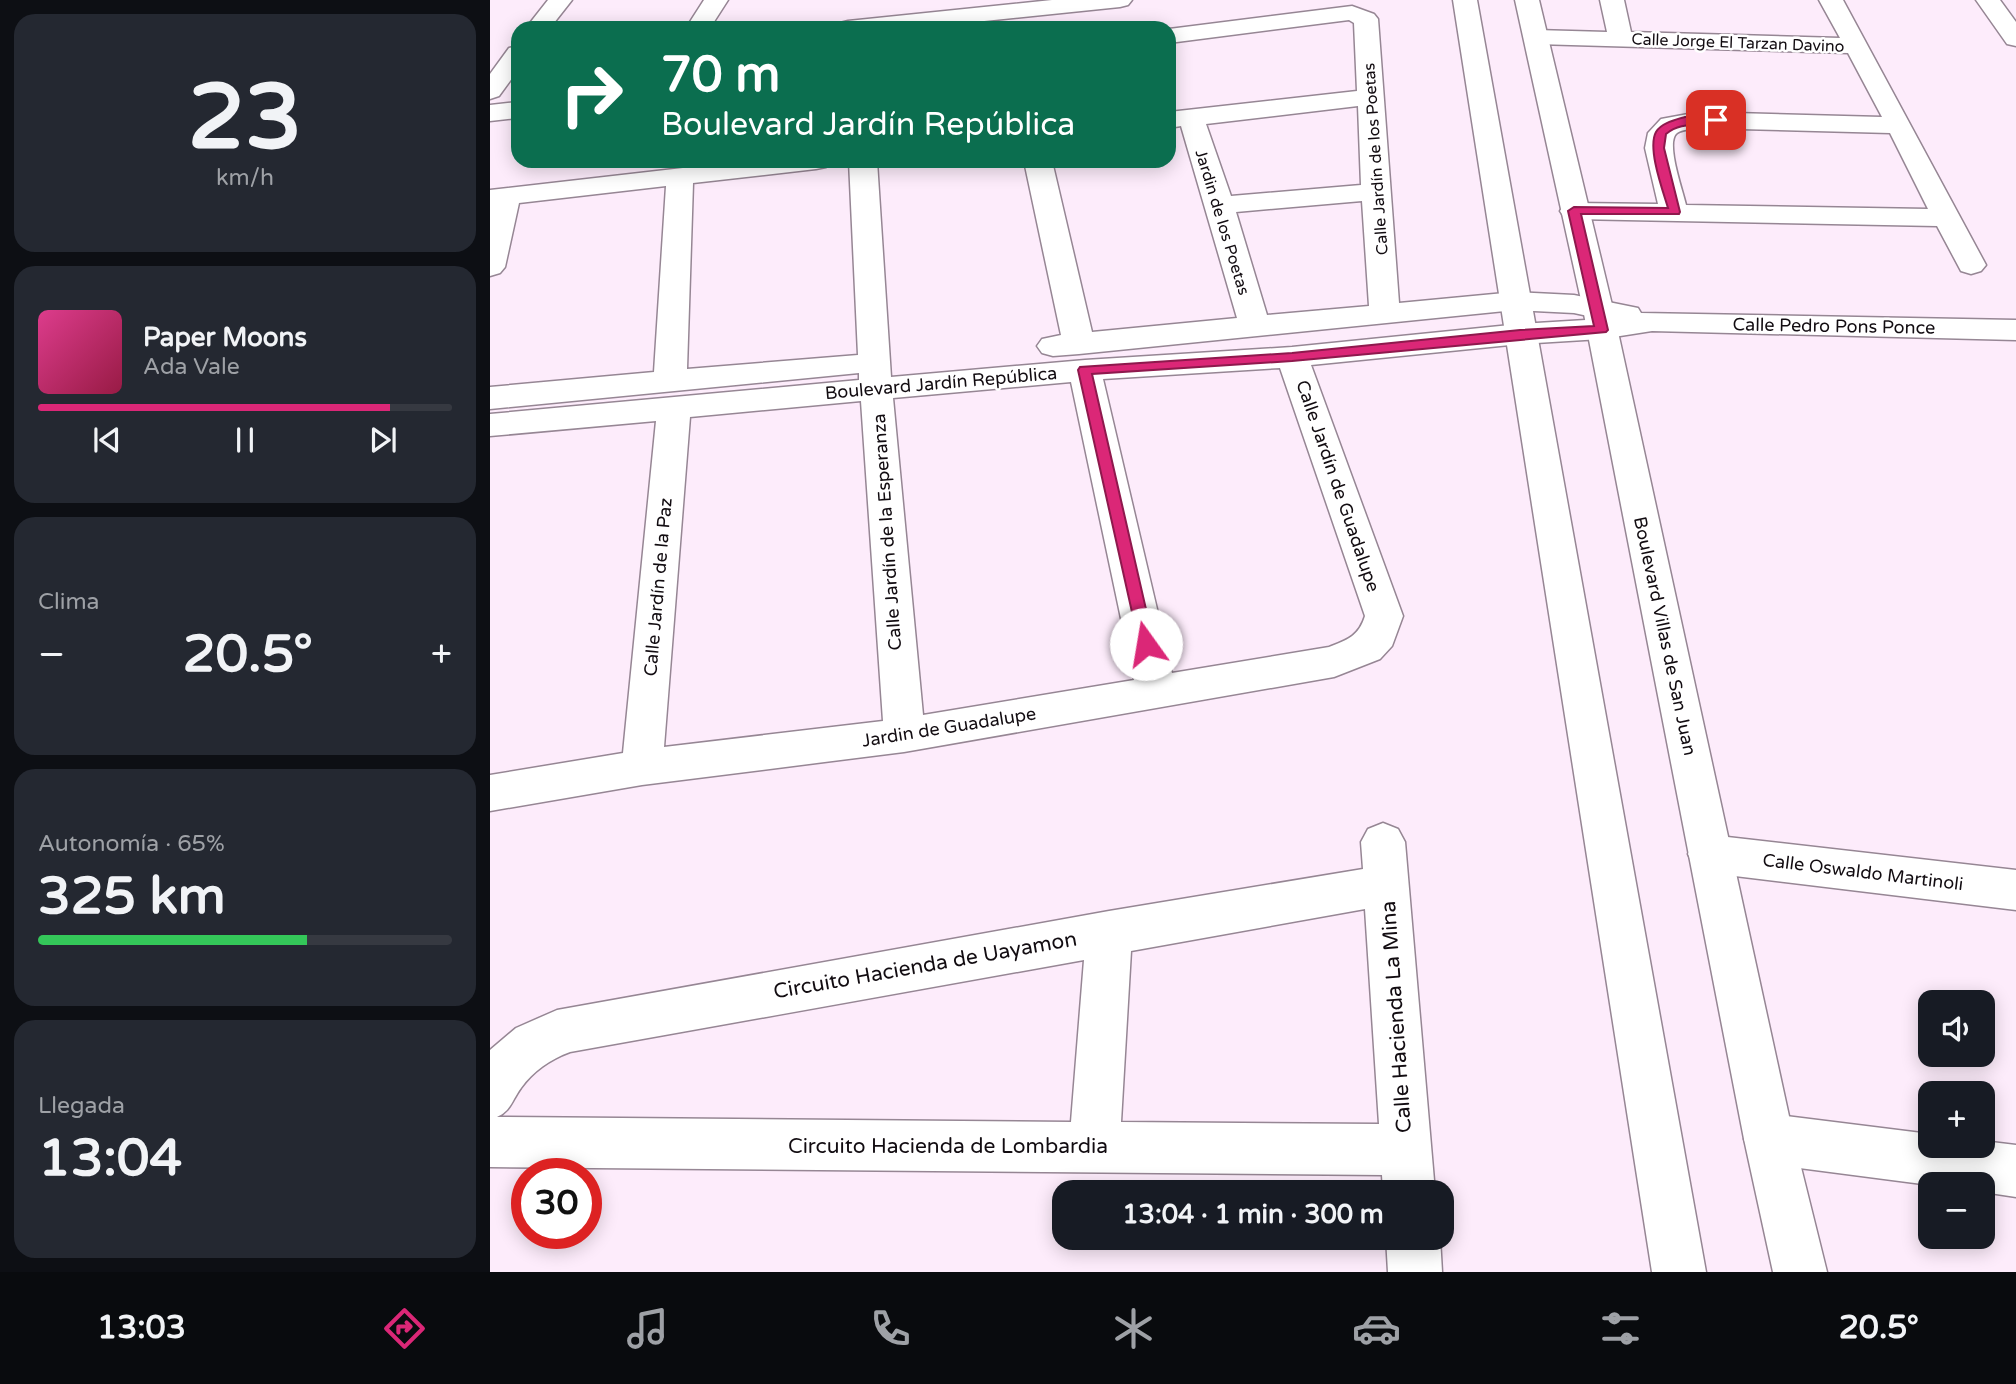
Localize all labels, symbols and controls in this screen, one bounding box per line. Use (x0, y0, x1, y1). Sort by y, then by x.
street label: Calle Jorge El Tarzan Davino (1631, 29, 1845, 57)
text: 70 m (661, 46, 780, 105)
icon: right (546, 49, 637, 140)
street label: Calle Jardín de los Poetas (1359, 62, 1393, 256)
text: 23 (188, 63, 302, 173)
pin (1686, 90, 1746, 150)
icon: arrive (1697, 101, 1735, 139)
text: Boulevard Jardín República (661, 106, 1075, 144)
street label: Jardin de los Poetas (1190, 147, 1254, 298)
text: km/h (216, 164, 274, 192)
street label: Calle Pedro Pons Ponce (1733, 313, 1935, 339)
text: Paper Moons (143, 322, 307, 353)
text: Ada Vale (143, 353, 240, 381)
street label: Boulevard Jardín República (824, 362, 1058, 404)
street label: Calle Jardín de Guadalupe (1291, 377, 1385, 595)
street label: Calle Jardín de la Esperanza (868, 413, 906, 651)
icon: previous (88, 421, 126, 459)
icon: pause (226, 421, 264, 459)
icon: next (364, 421, 402, 459)
street label: Calle Jardín de la Paz (639, 497, 677, 677)
street label: Boulevard Villas de San Juan (1629, 514, 1701, 758)
text: Clima (38, 588, 99, 616)
position arrow (1109, 607, 1183, 681)
text: 20.5° (183, 623, 313, 686)
text: − (38, 632, 65, 678)
text: + (431, 632, 452, 678)
street label: Jardin de Guadalupe (860, 702, 1038, 752)
text: Autonomía · 65% (38, 830, 225, 858)
street label: Calle Oswaldo Martinoli (1761, 849, 1965, 895)
text: 325 km (38, 865, 226, 928)
street label: Calle Hacienda La Mina (1376, 900, 1417, 1134)
street label: Circuito Hacienda de Uayamon (771, 926, 1079, 1005)
map controls (1918, 990, 1995, 1249)
button: sound (1918, 990, 1995, 1067)
button: + (1918, 1081, 1995, 1158)
text: Llegada (38, 1092, 125, 1120)
text: 13:04 (38, 1127, 182, 1190)
street label: Circuito Hacienda de Lombardia (788, 1134, 1108, 1159)
speed limit sign: 30 (511, 1158, 602, 1249)
button: − (1918, 1172, 1995, 1249)
text: 13:04 · 1 min · 300 m (1122, 1199, 1384, 1230)
icon: directions (380, 1304, 429, 1353)
icon: music (623, 1304, 672, 1353)
icon: phone (866, 1304, 915, 1353)
icon: climate (1109, 1304, 1158, 1353)
icon: car (1352, 1304, 1401, 1353)
icon: filters (1596, 1304, 1645, 1353)
text: 13:03 (97, 1309, 186, 1347)
text: 20.5° (1839, 1309, 1919, 1347)

